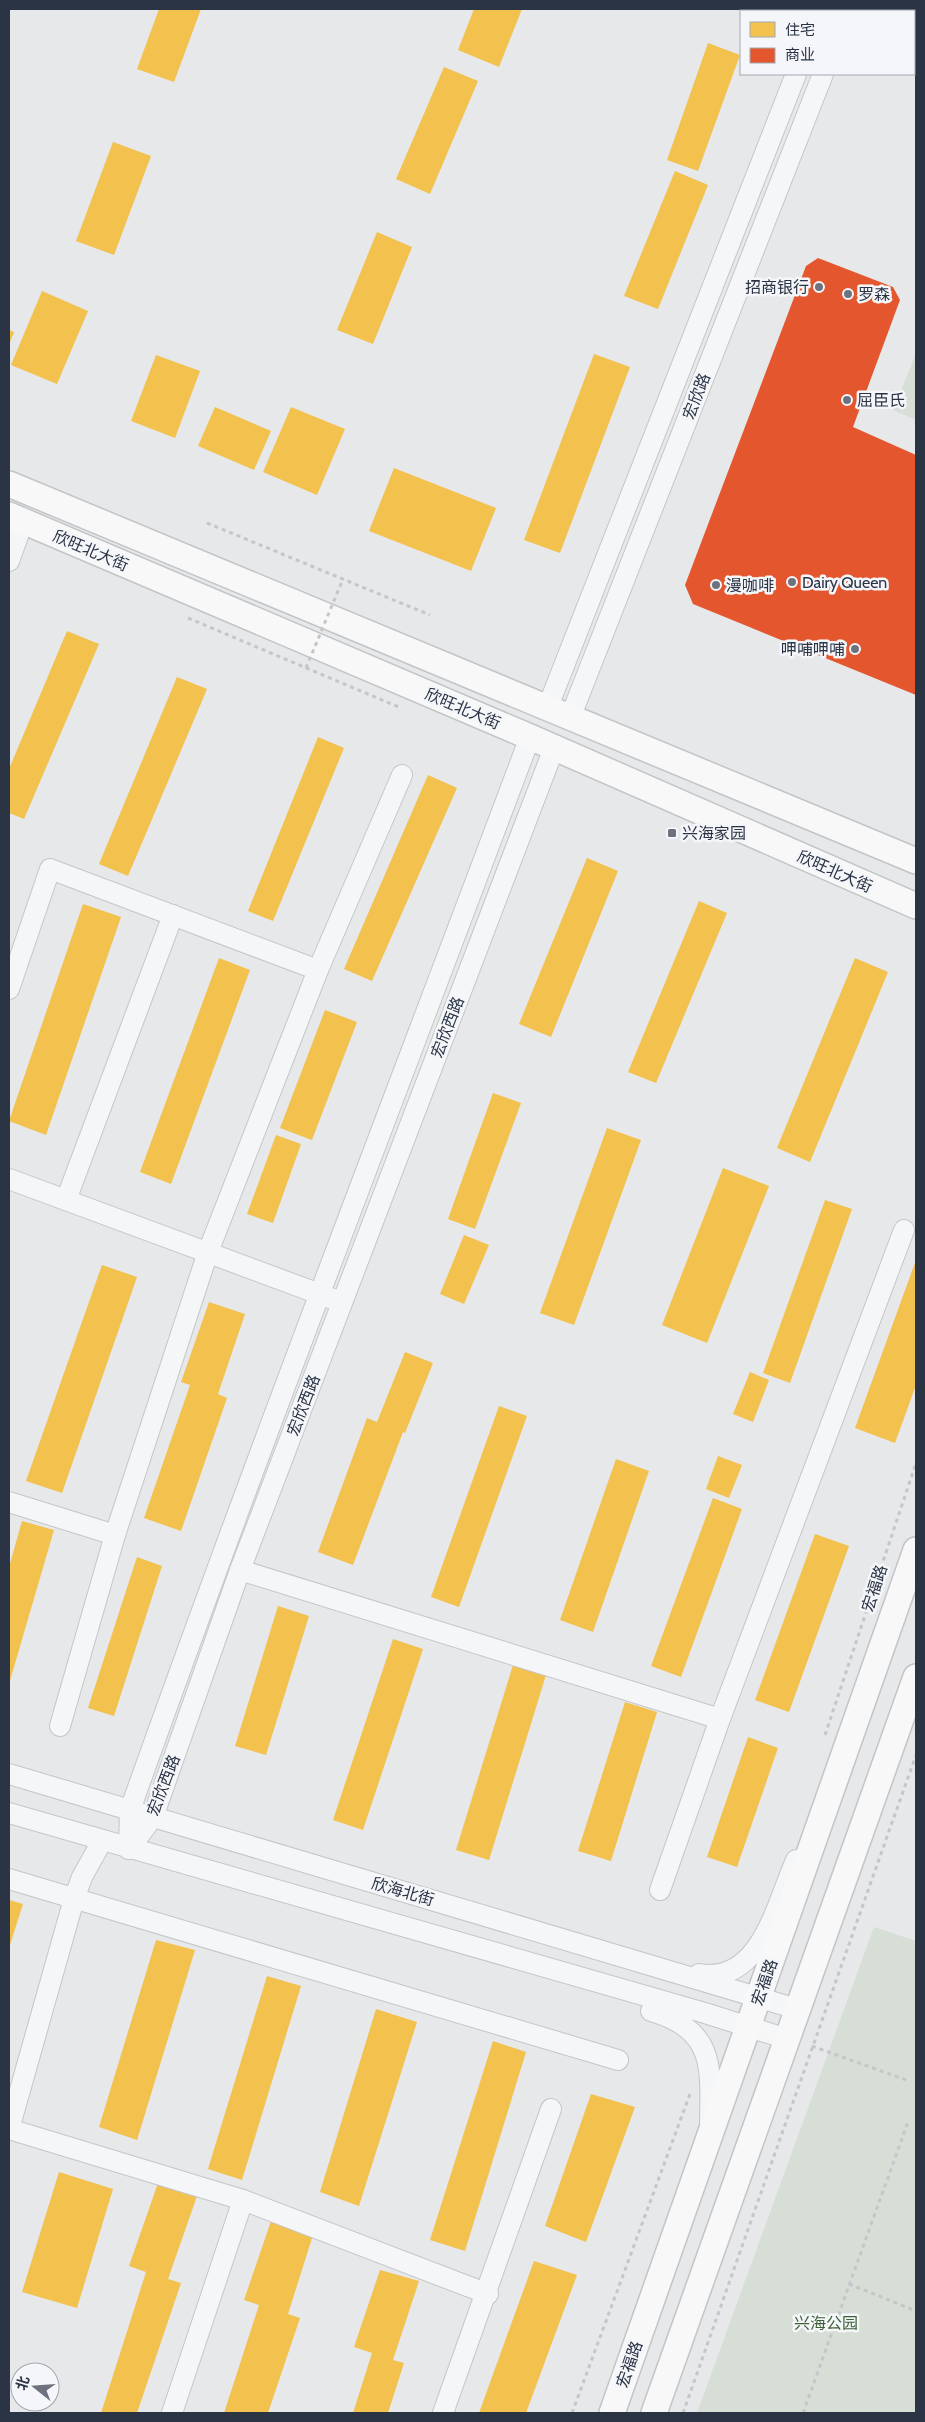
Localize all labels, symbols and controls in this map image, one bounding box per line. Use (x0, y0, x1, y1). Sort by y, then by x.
legend (740, 10, 915, 75)
text: 住宅 (785, 21, 815, 39)
text: 商业 (785, 46, 815, 64)
place label: 招商银行 (745, 278, 809, 297)
marker: 招商银行 (813, 281, 825, 293)
place label: 罗森 (858, 285, 890, 304)
marker: 罗森 (842, 288, 854, 300)
street label: 宏欣路 (679, 370, 714, 422)
place label: 屈臣氏 (857, 391, 905, 410)
marker: 屈臣氏 (841, 394, 853, 406)
street label: 欣旺北大街 (50, 526, 131, 575)
place label: Dairy Queen (802, 573, 887, 592)
place label: 漫咖啡 (726, 576, 774, 595)
marker: Dairy Queen (786, 576, 798, 588)
marker: 漫咖啡 (710, 579, 722, 591)
place label: 呷哺呷哺 (781, 640, 845, 659)
marker: 呷哺呷哺 (849, 643, 861, 655)
street label: 欣旺北大街 (422, 684, 503, 733)
place label: 兴海家园 (682, 824, 746, 843)
marker: 兴海家园 (666, 827, 678, 839)
street label: 欣旺北大街 (794, 847, 875, 896)
street label: 宏欣西路 (427, 994, 468, 1060)
street label: 宏欣西路 (283, 1372, 324, 1438)
street label: 宏福路 (858, 1562, 891, 1614)
street label: 宏欣西路 (143, 1752, 184, 1818)
street label: 欣海北街 (369, 1874, 436, 1909)
street label: 宏福路 (748, 1956, 781, 2008)
park label: 兴海公园 (794, 2314, 858, 2333)
street label: 宏福路 (613, 2338, 646, 2390)
north arrow (10, 2362, 60, 2412)
text: 北 (12, 2374, 33, 2393)

